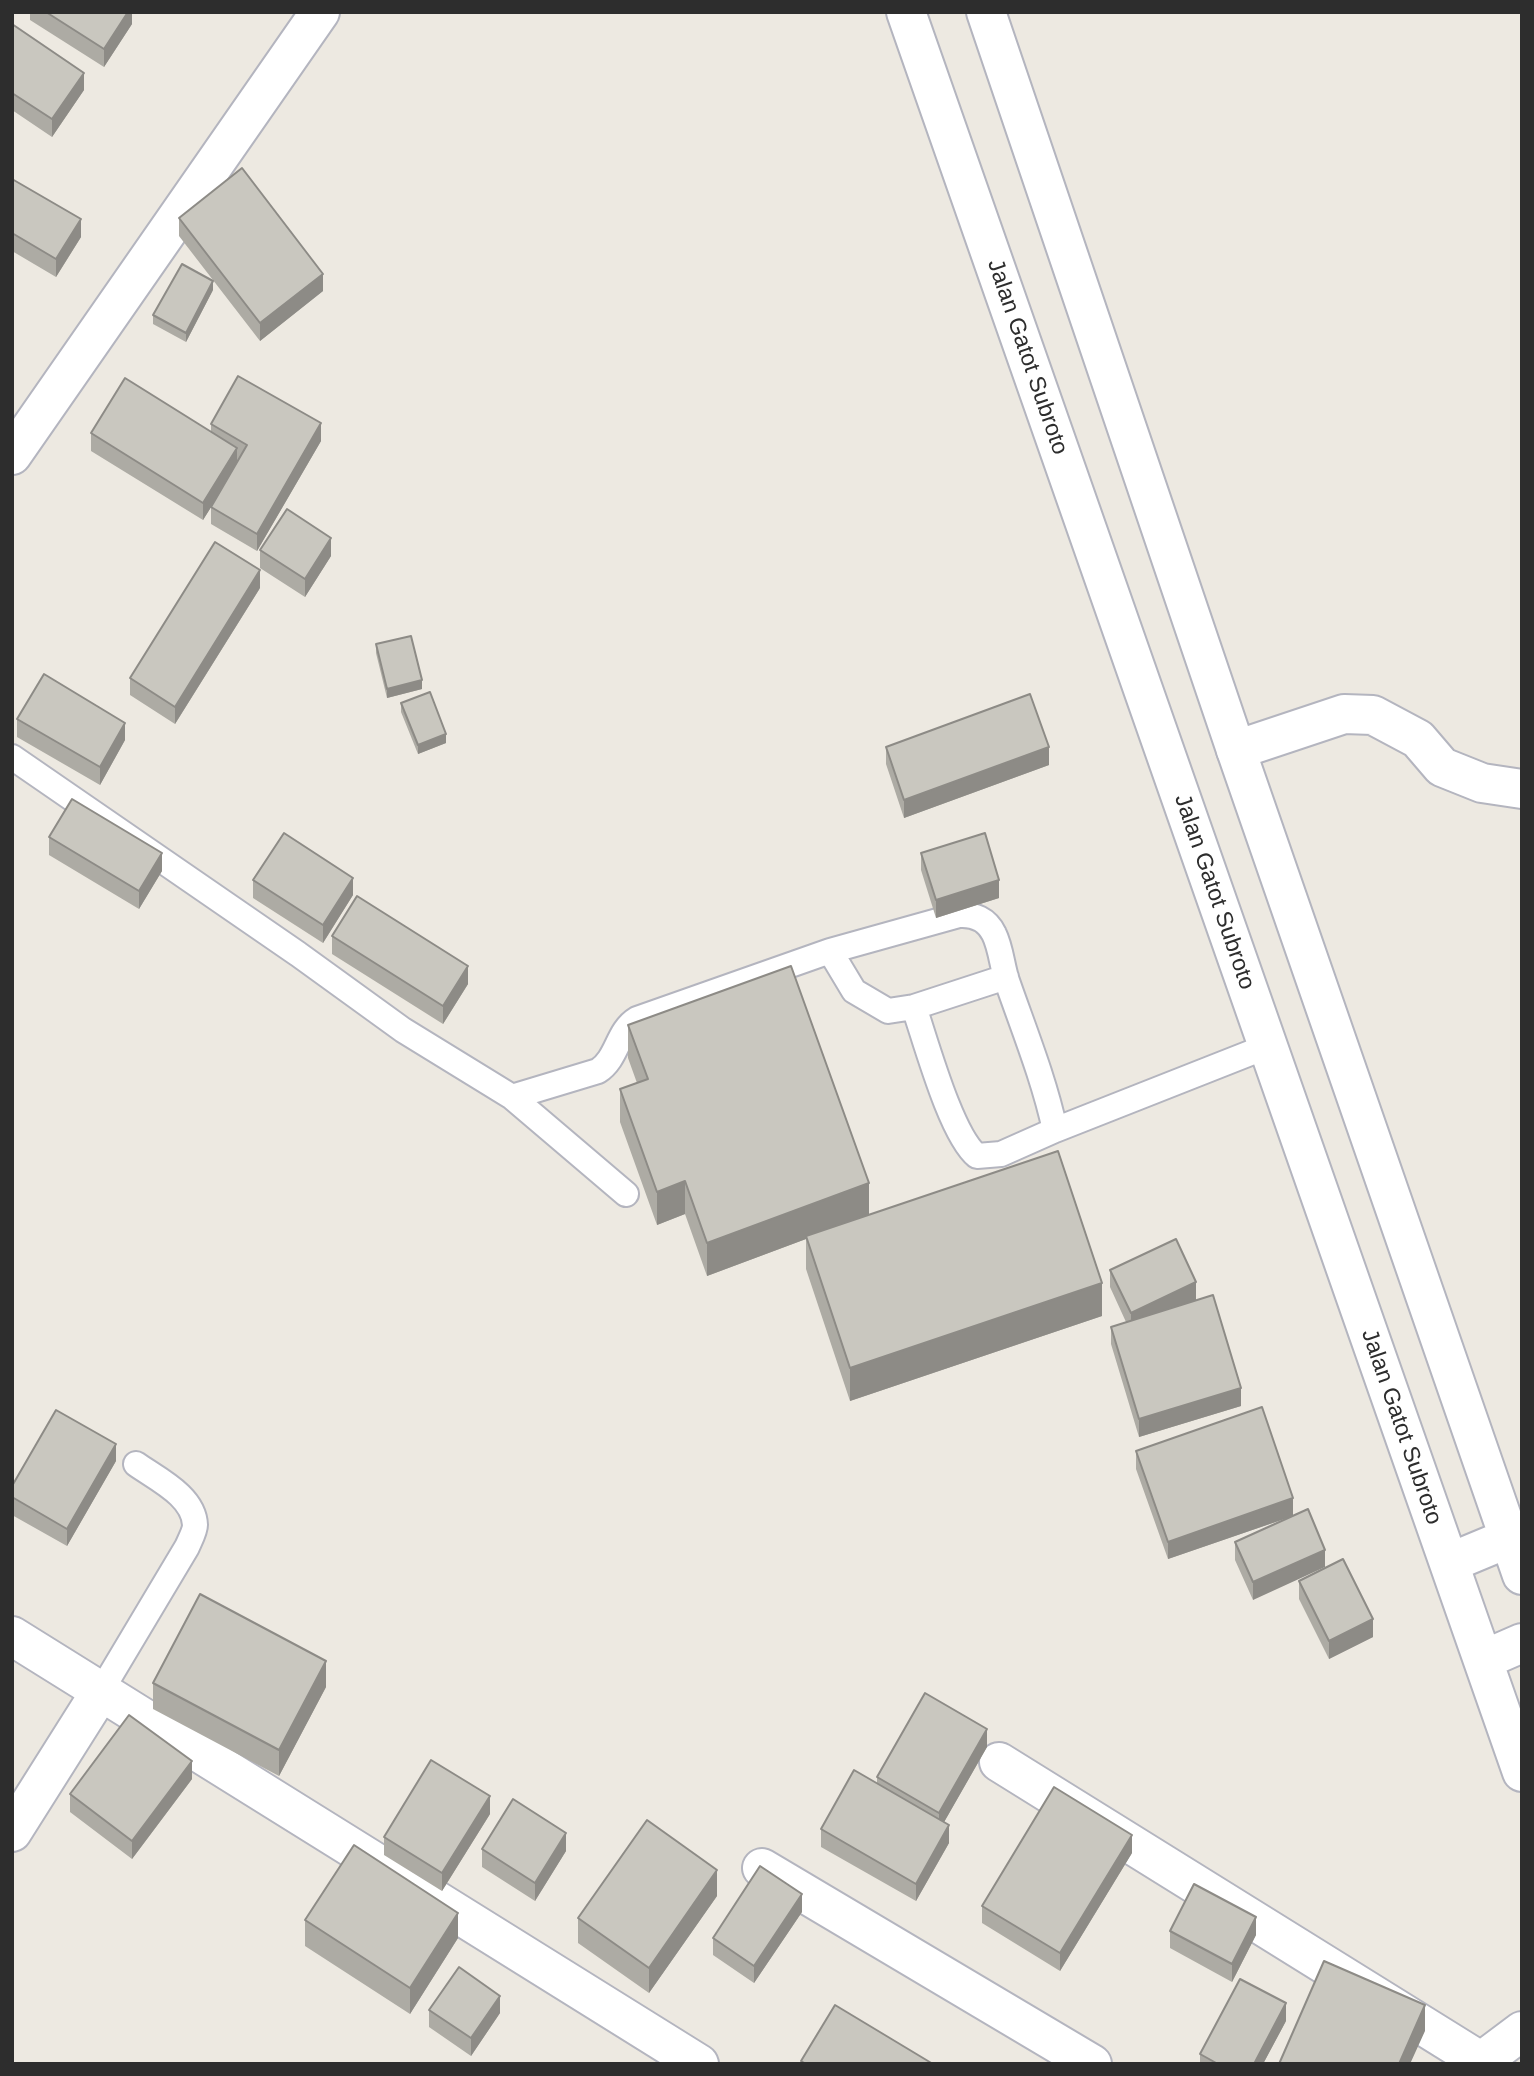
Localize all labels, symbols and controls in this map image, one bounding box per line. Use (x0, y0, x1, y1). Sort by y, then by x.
street label: Jalan Gatot Subroto (981, 256, 1073, 458)
street label: Jalan Gatot Subroto (1168, 791, 1260, 993)
street label: Jalan Gatot Subroto (1355, 1326, 1447, 1528)

